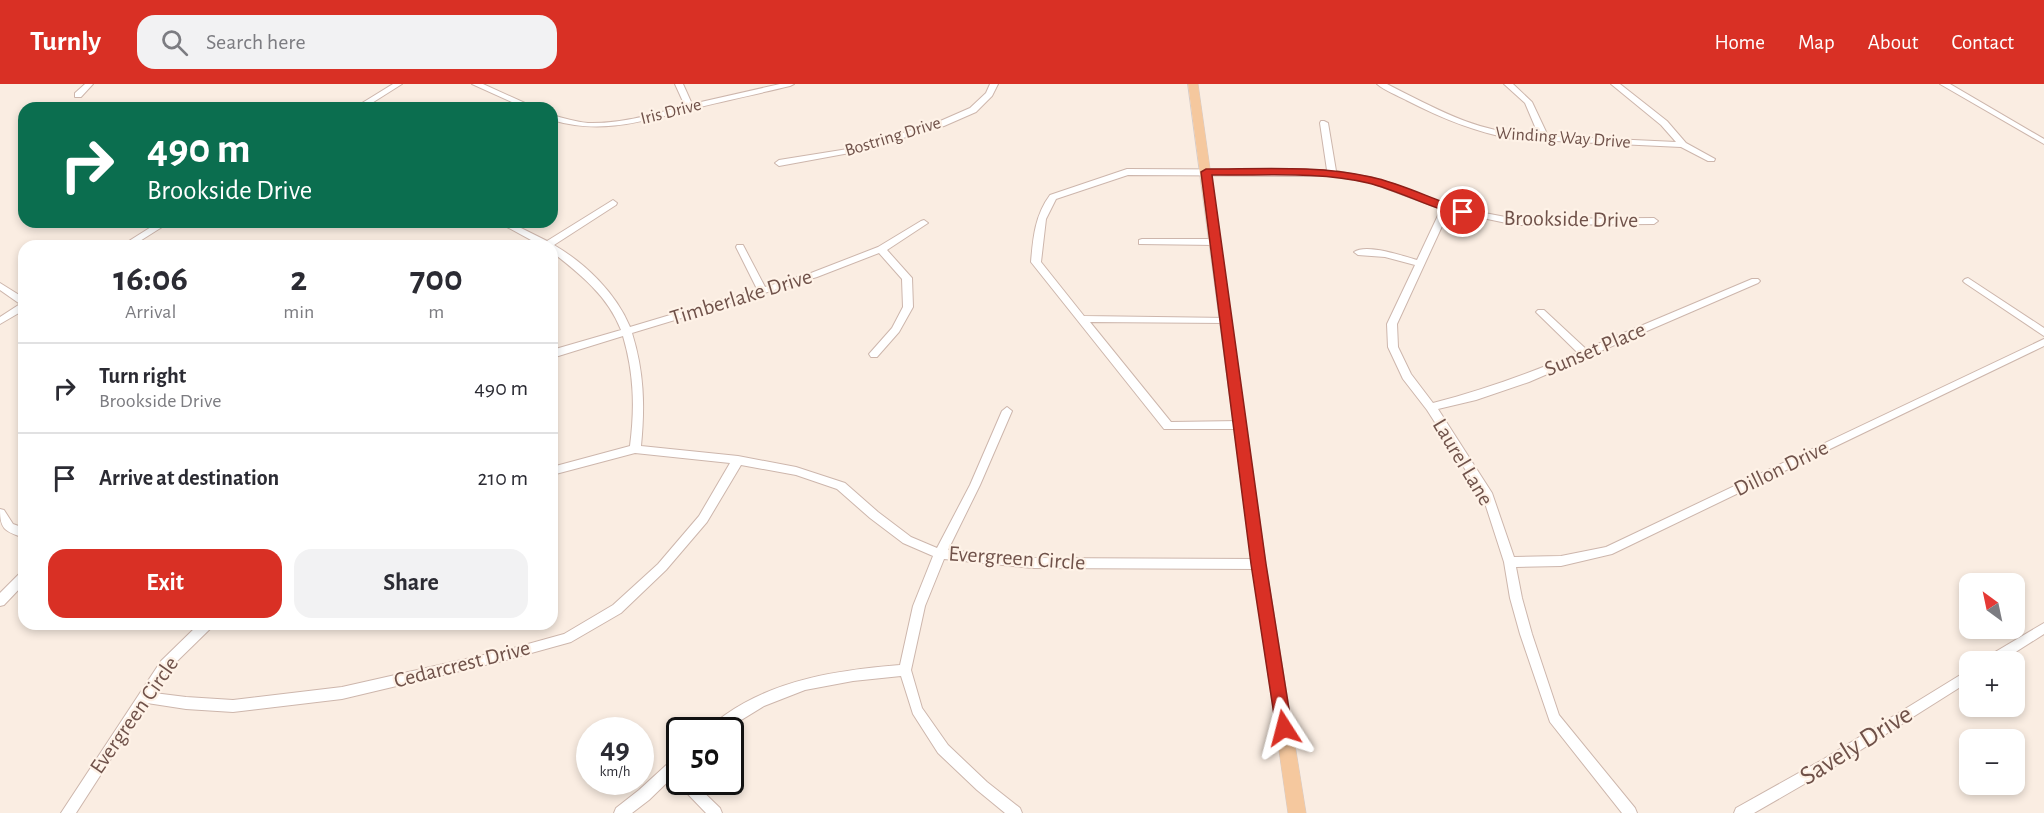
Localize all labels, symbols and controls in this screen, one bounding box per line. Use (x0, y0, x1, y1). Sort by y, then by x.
search box (137, 15, 557, 69)
icon: search (158, 26, 191, 59)
text: Turnly (30, 28, 101, 56)
text: Search here (206, 31, 306, 53)
text: Home (1714, 32, 1765, 53)
text: Map (1798, 32, 1835, 53)
text: About (1868, 32, 1918, 53)
text: Contact (1951, 32, 2014, 53)
street label: Iris Drive (639, 96, 703, 128)
street label: Bostring Drive (843, 114, 943, 160)
street label: Winding Way Drive (1495, 124, 1631, 152)
icon: right (48, 126, 126, 204)
text: 490 m (147, 128, 251, 170)
text: Brookside Drive (147, 177, 312, 204)
pin (1437, 186, 1488, 237)
icon: arrive (1446, 195, 1479, 228)
street label: Brookside Drive (1503, 207, 1639, 231)
text: 16:06 (113, 261, 188, 297)
text: 2 (290, 261, 307, 297)
text: 700 (410, 261, 463, 297)
street label: Timberlake Drive (667, 265, 815, 329)
text: Arrival (125, 302, 176, 322)
text: min (283, 302, 314, 322)
text: m (428, 302, 444, 322)
street label: Sunset Place (1541, 318, 1649, 380)
text: Turn right (99, 365, 186, 387)
icon: right (48, 372, 81, 405)
text: 490 m (474, 377, 528, 399)
text: Brookside Drive (99, 391, 221, 411)
street label: Laurel Lane (1429, 415, 1497, 509)
street label: Dillon Drive (1730, 436, 1832, 500)
icon: arrive (48, 462, 81, 495)
text: Arrive at destination (99, 467, 279, 489)
text: 210 m (478, 467, 528, 489)
street label: Evergreen Circle (948, 542, 1086, 574)
button: Exit (48, 549, 282, 618)
button: Share (294, 549, 528, 618)
north arrow (1959, 573, 2025, 639)
map controls (1959, 573, 2025, 795)
street label: Cedarcrest Drive (392, 636, 532, 692)
button: + (1959, 651, 2025, 717)
street label: Evergreen Circle (86, 653, 182, 777)
position arrow (1252, 696, 1316, 760)
street label: Savely Drive (1795, 700, 1917, 791)
speed limit sign: 50 (666, 717, 744, 795)
button: − (1959, 729, 2025, 795)
text: 49 (600, 734, 630, 764)
text: km/h (600, 764, 630, 779)

